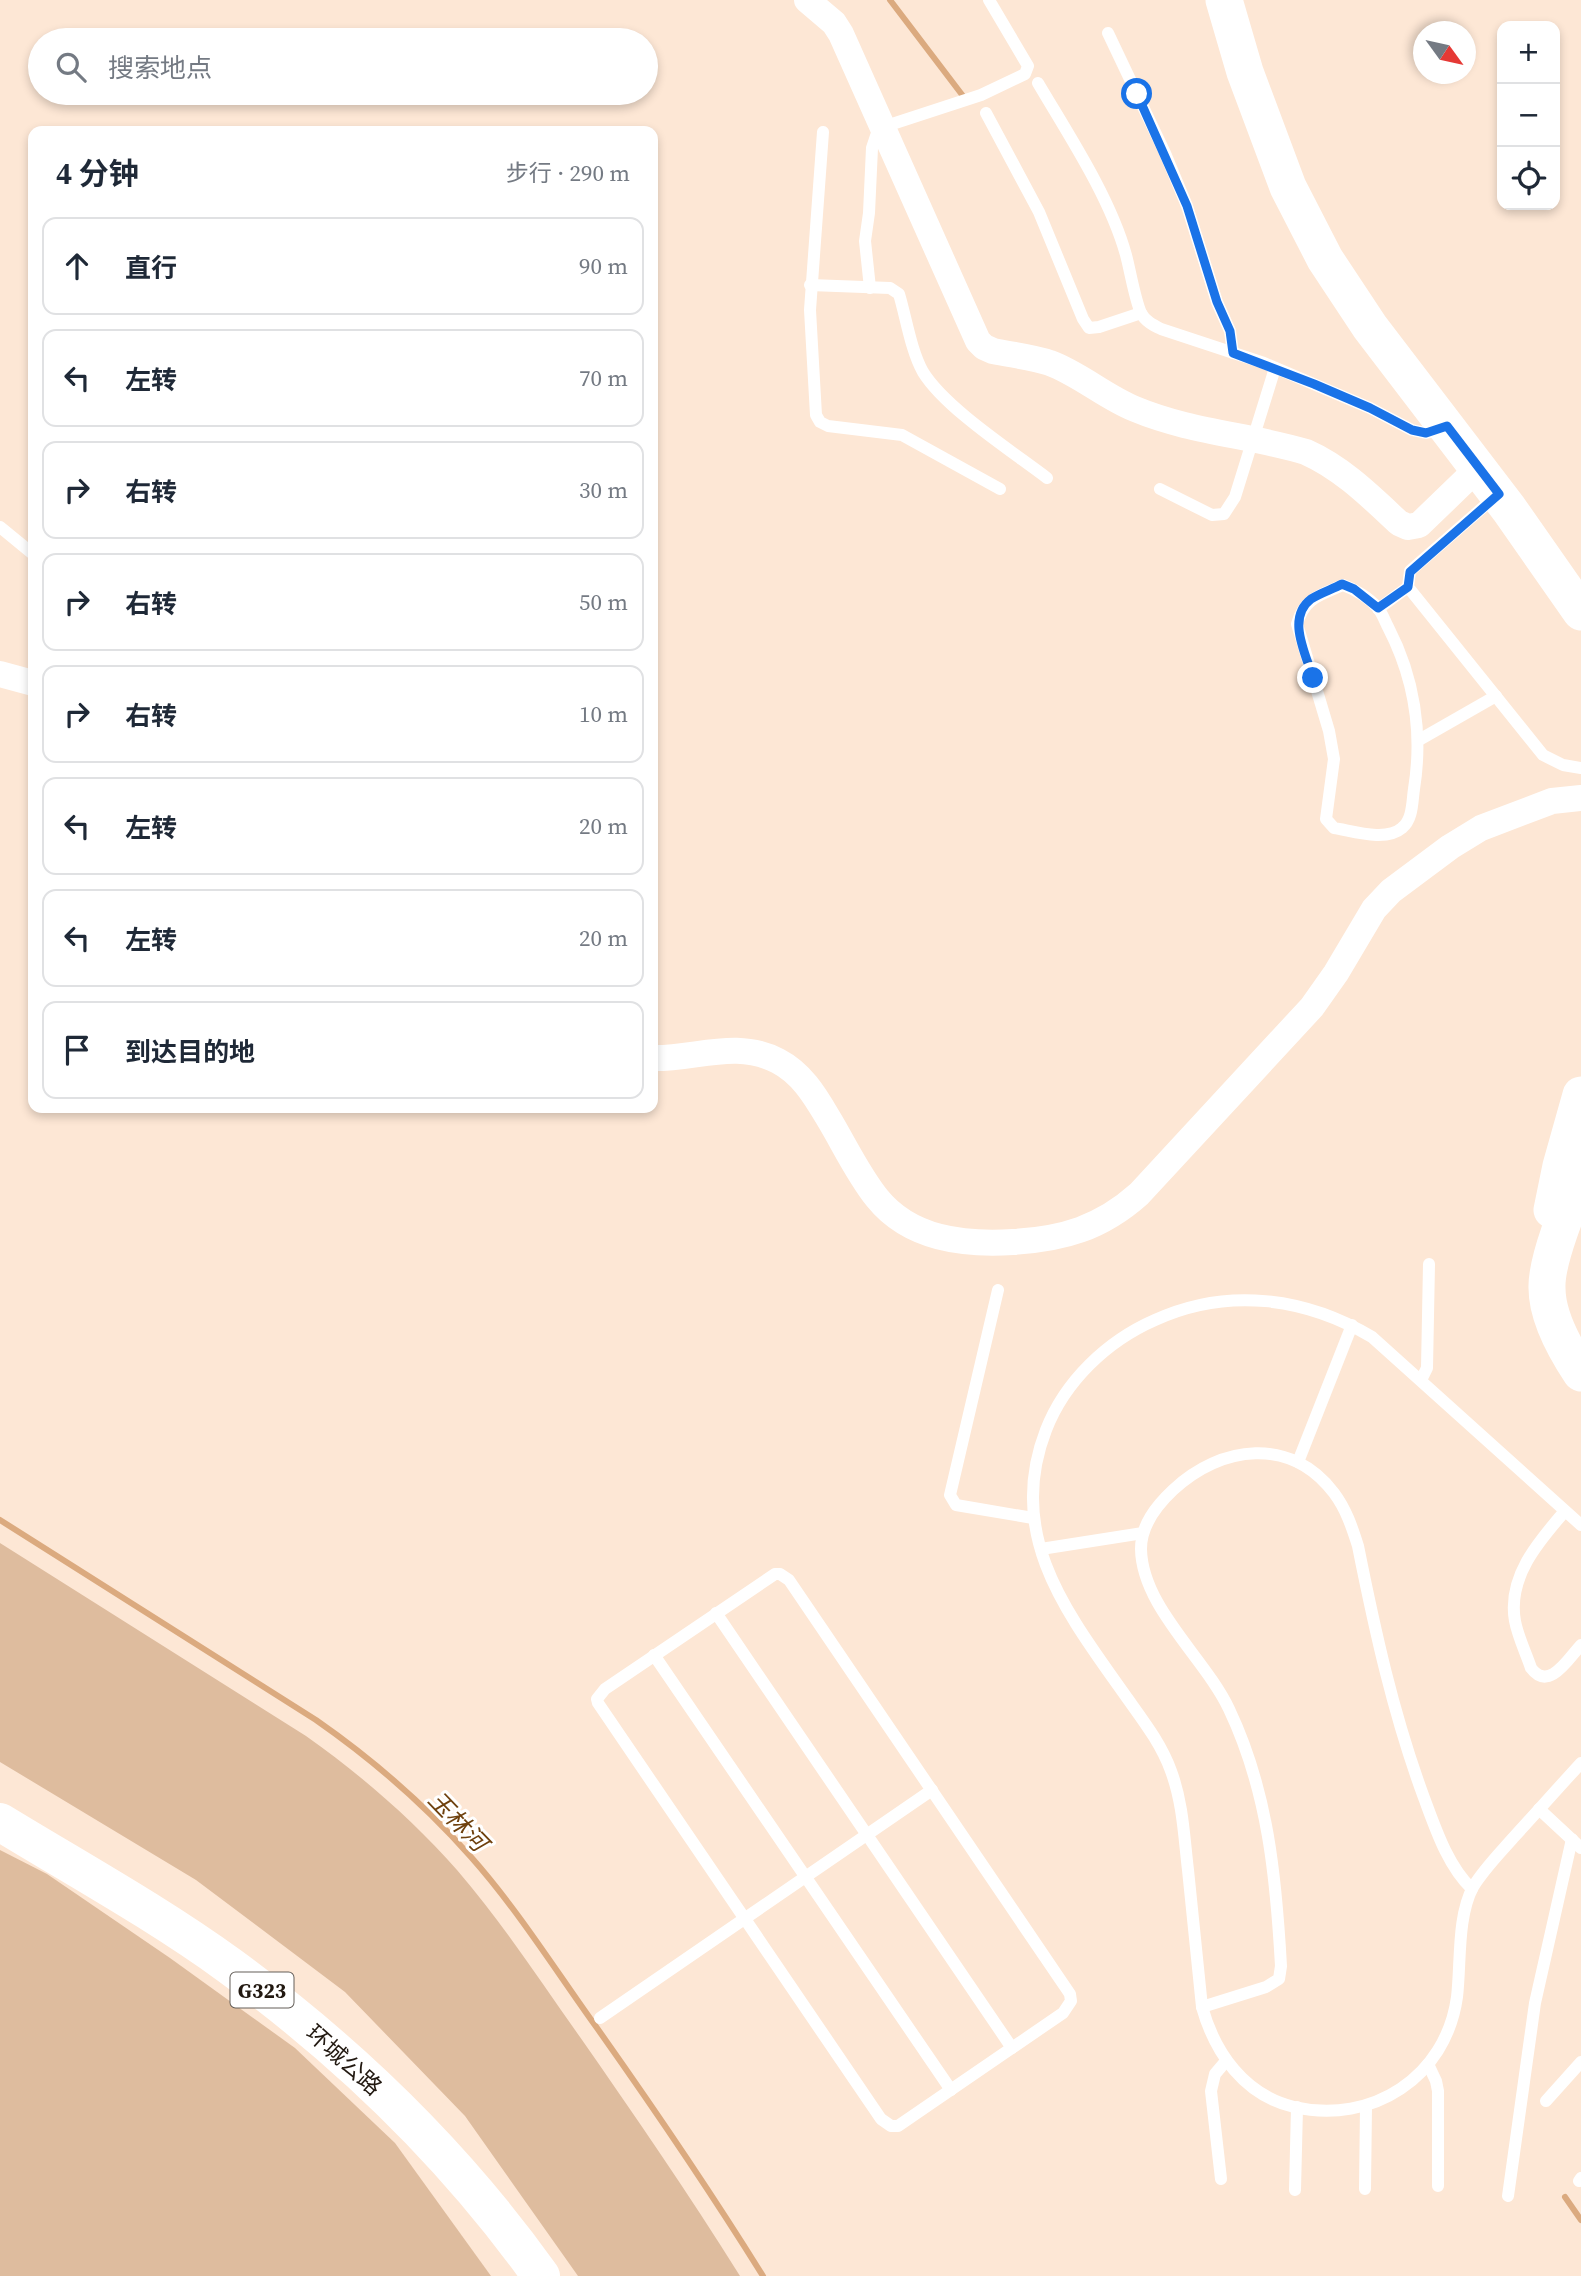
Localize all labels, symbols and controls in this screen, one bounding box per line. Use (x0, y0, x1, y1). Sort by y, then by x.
north arrow (1413, 21, 1476, 84)
map controls (1497, 21, 1560, 210)
button: + (1497, 21, 1560, 84)
search box (28, 28, 658, 105)
icon: search (52, 48, 90, 86)
text: 搜索地点 (108, 50, 212, 86)
route start (1121, 78, 1152, 109)
button: − (1497, 84, 1560, 147)
button: locate (1497, 147, 1560, 210)
text: 4 分钟 (56, 153, 139, 194)
text: 步行 · 290 m (506, 157, 630, 189)
icon: ahead (58, 247, 96, 285)
text: 直行 (125, 250, 177, 286)
text: 90 m (579, 250, 628, 282)
icon: left (58, 359, 96, 397)
text: 左转 (125, 362, 177, 398)
text: 70 m (579, 362, 628, 394)
icon: right (58, 471, 96, 509)
text: 右转 (125, 474, 177, 510)
text: 30 m (579, 474, 628, 506)
icon: right (58, 583, 96, 621)
text: 右转 (125, 586, 177, 622)
text: 50 m (579, 586, 628, 618)
route end (1297, 662, 1328, 693)
icon: right (58, 695, 96, 733)
text: 右转 (125, 698, 177, 734)
text: 10 m (579, 698, 628, 730)
icon: left (58, 807, 96, 845)
text: 左转 (125, 810, 177, 846)
text: 20 m (579, 810, 628, 842)
icon: left (58, 919, 96, 957)
text: 左转 (125, 922, 177, 958)
text: 20 m (579, 922, 628, 954)
icon: arrive (58, 1031, 96, 1069)
text: 到达目的地 (125, 1034, 255, 1070)
water label: 玉林河 (421, 1784, 498, 1861)
road number: G323 (230, 1972, 294, 2008)
street label: 环城公路 (299, 2017, 389, 2103)

